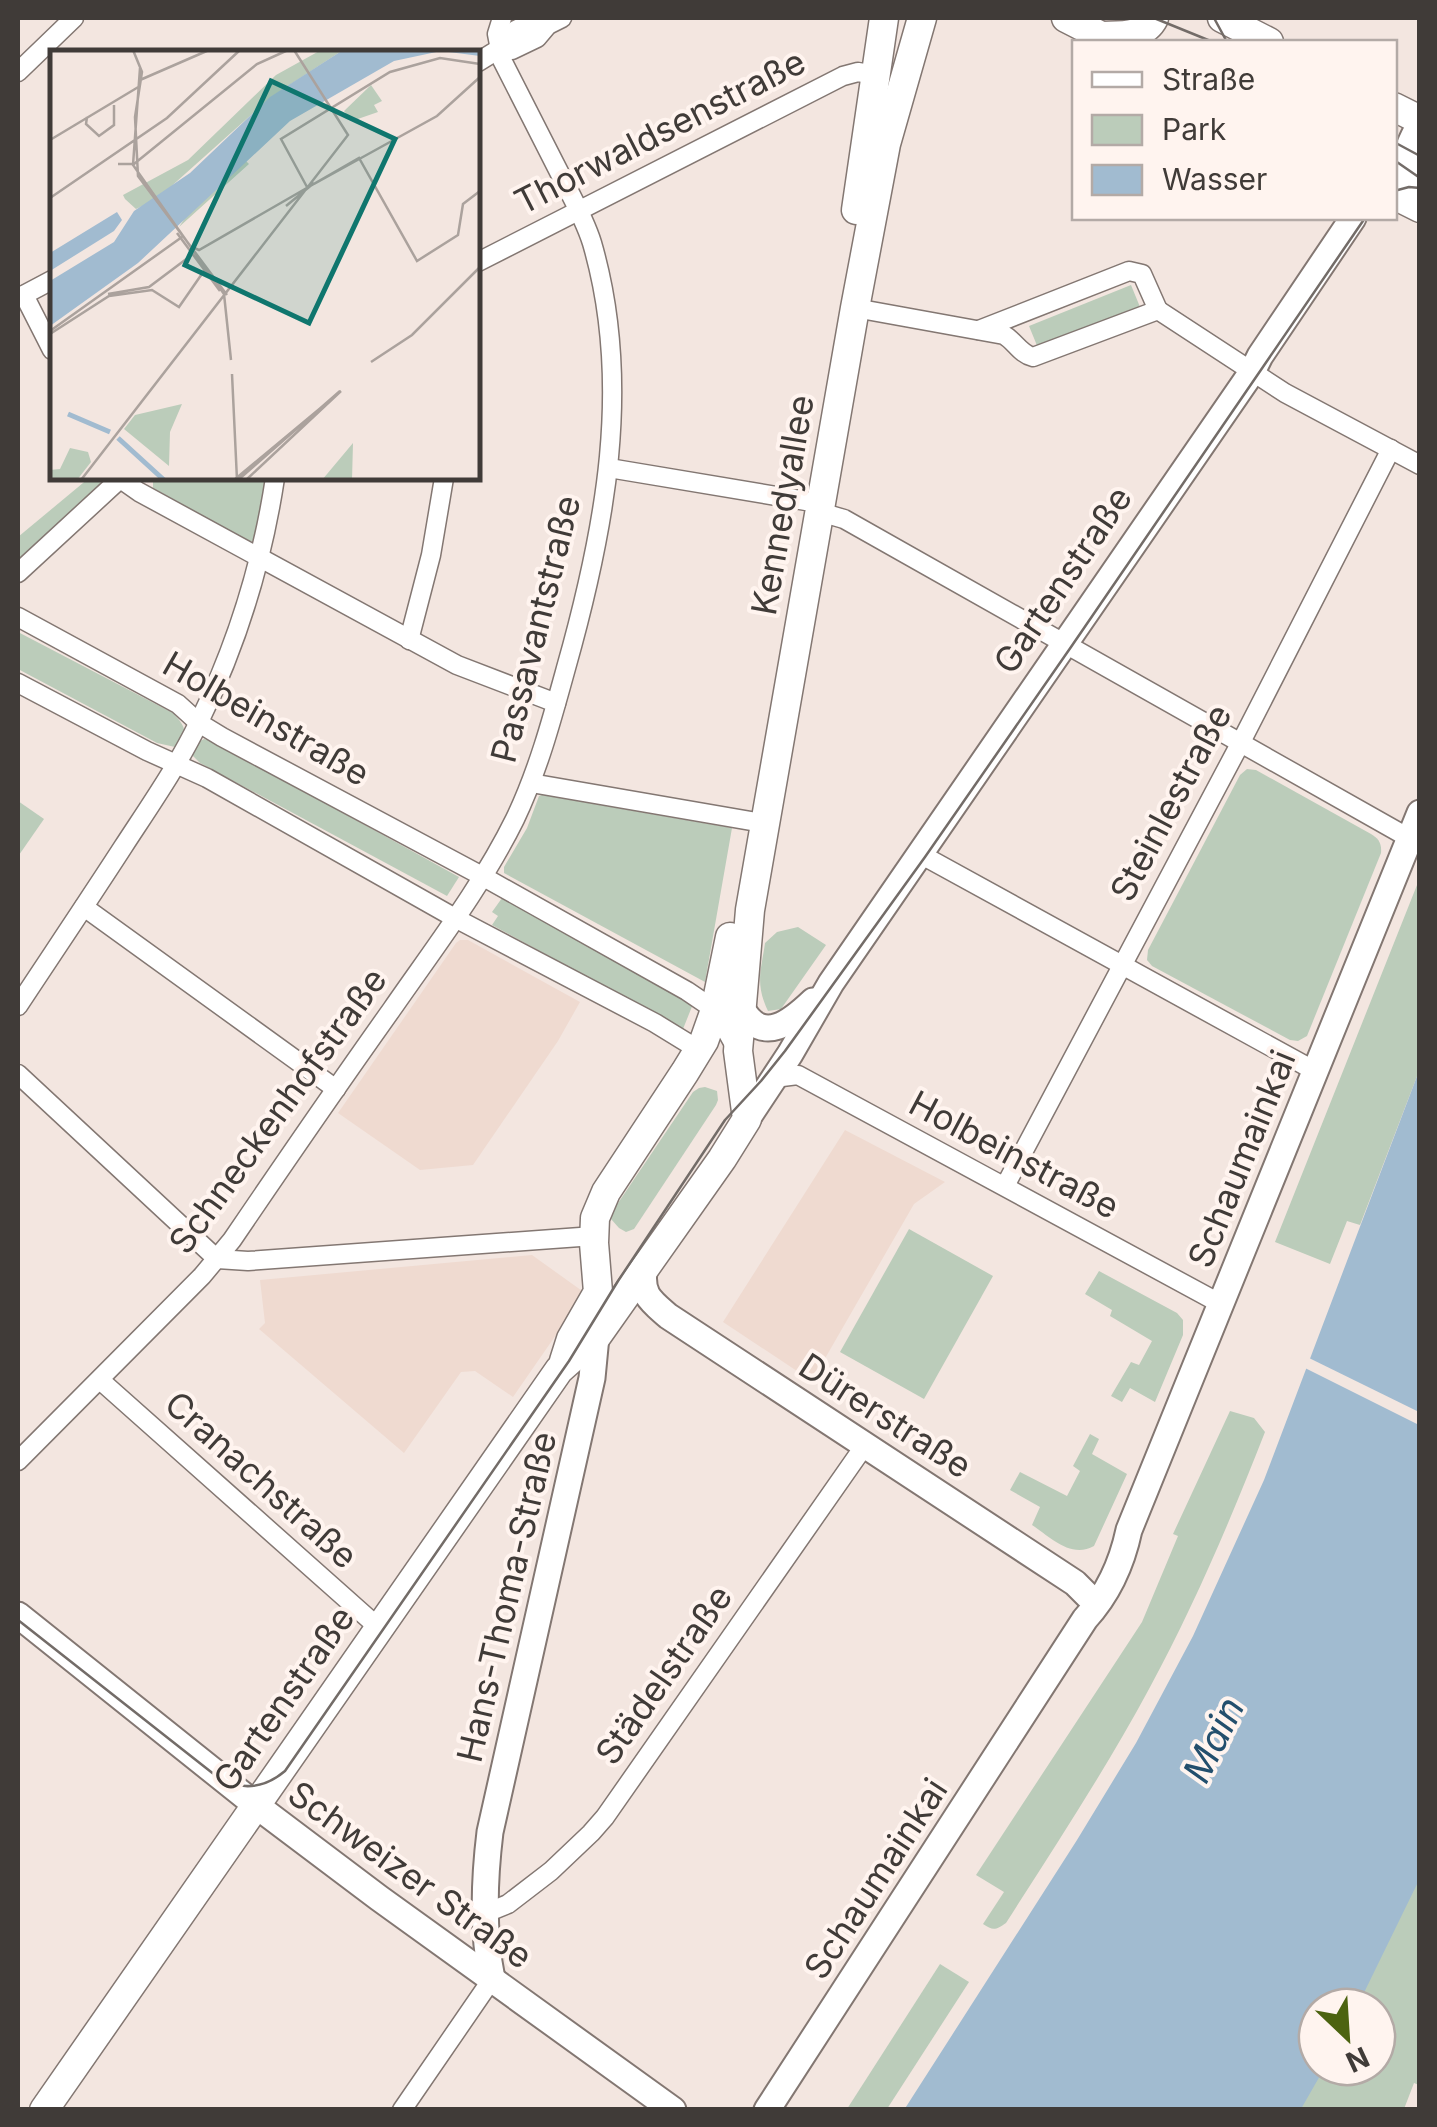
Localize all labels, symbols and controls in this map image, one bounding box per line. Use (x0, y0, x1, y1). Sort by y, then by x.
street label: Thorwaldsenstraße (507, 40, 812, 223)
legend (1072, 40, 1397, 220)
inset map (50, 50, 480, 480)
text: Straße (1162, 61, 1255, 97)
text: Park (1162, 111, 1227, 147)
text: Wasser (1162, 161, 1267, 197)
street label: Kennedyallee (742, 391, 822, 618)
street label: Gartenstraße (984, 478, 1140, 681)
street label: Passavantstraße (482, 491, 589, 767)
street label: Holbeinstraße (156, 642, 377, 794)
street label: Steinlestraße (1101, 697, 1240, 908)
street label: Schneckenhofstraße (160, 960, 395, 1261)
street label: Schaumainkai (1178, 1044, 1304, 1273)
street label: Holbeinstraße (903, 1081, 1126, 1227)
street label: Dürerstraße (792, 1344, 980, 1486)
street label: Cranachstraße (157, 1382, 366, 1577)
street label: Hans-Thoma-Straße (448, 1428, 564, 1766)
street label: Städelstraße (586, 1577, 740, 1772)
street label: Gartenstraße (204, 1598, 362, 1799)
water label: Main (1173, 1689, 1253, 1790)
street label: Schaumainkai (795, 1770, 955, 1986)
street label: Schweizer Straße (281, 1772, 541, 1977)
north arrow (1297, 1987, 1397, 2087)
text: N (1341, 2040, 1374, 2080)

